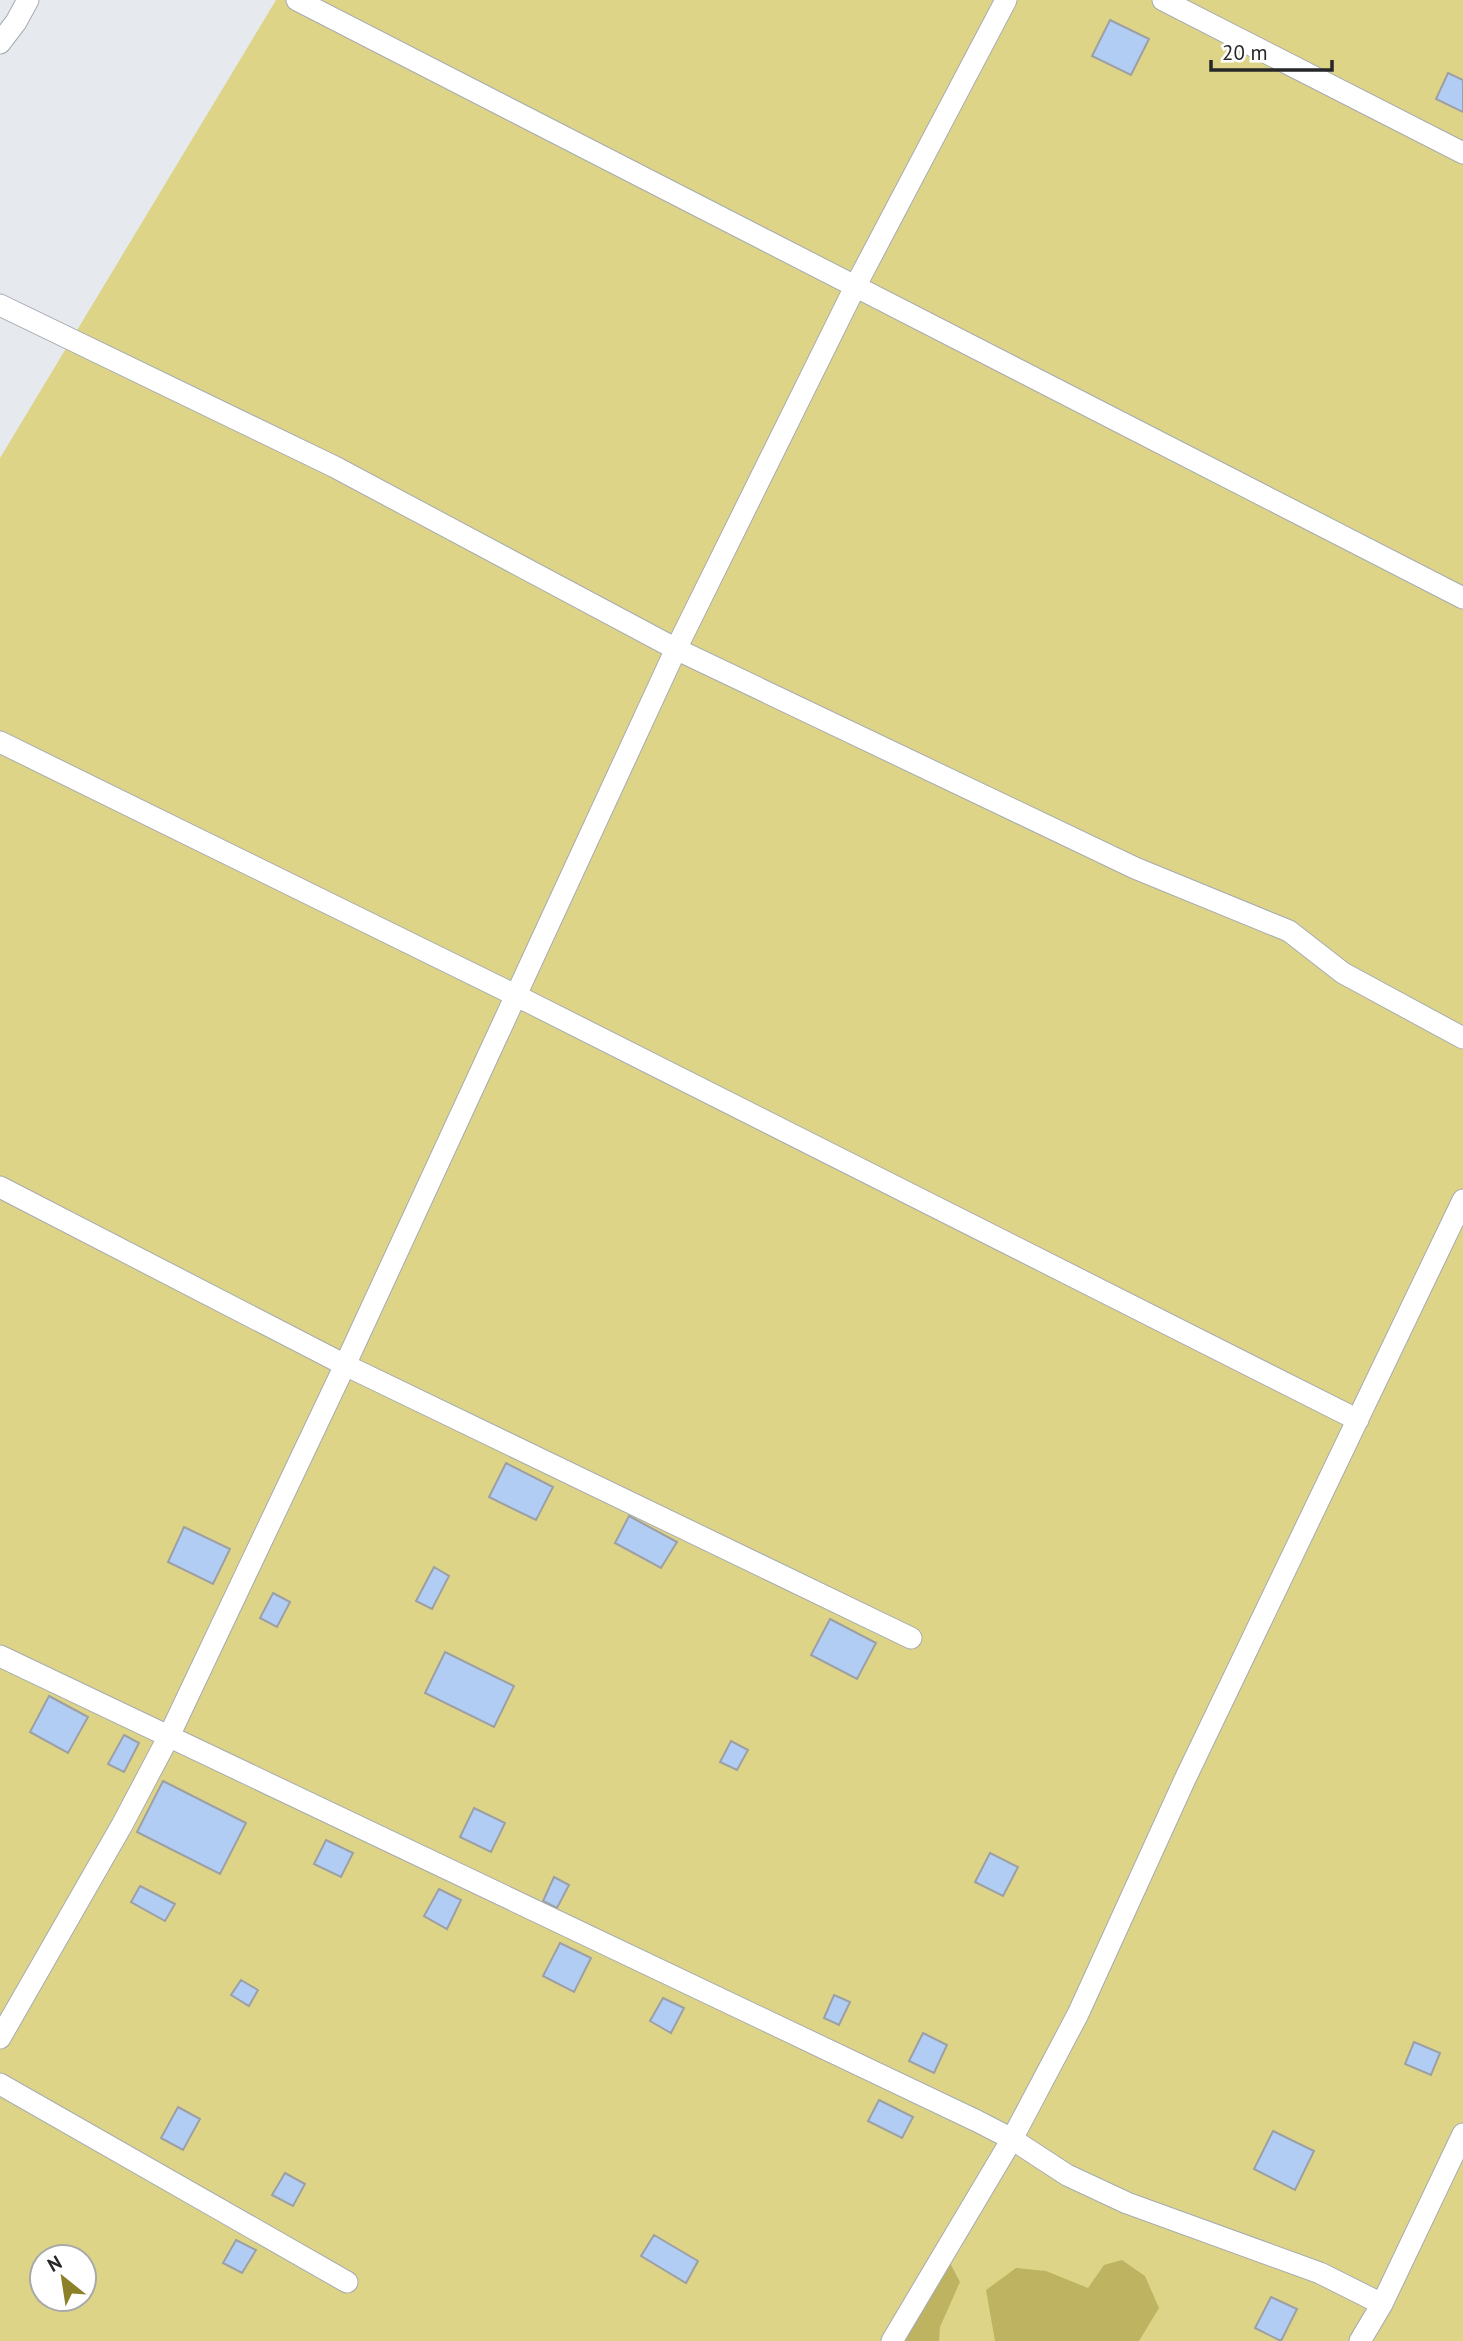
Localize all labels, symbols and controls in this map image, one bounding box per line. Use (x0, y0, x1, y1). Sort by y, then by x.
scale bar (1211, 28, 1332, 72)
text: 20 m (1222, 39, 1268, 66)
north arrow (28, 2243, 98, 2313)
text: N (43, 2250, 66, 2277)

